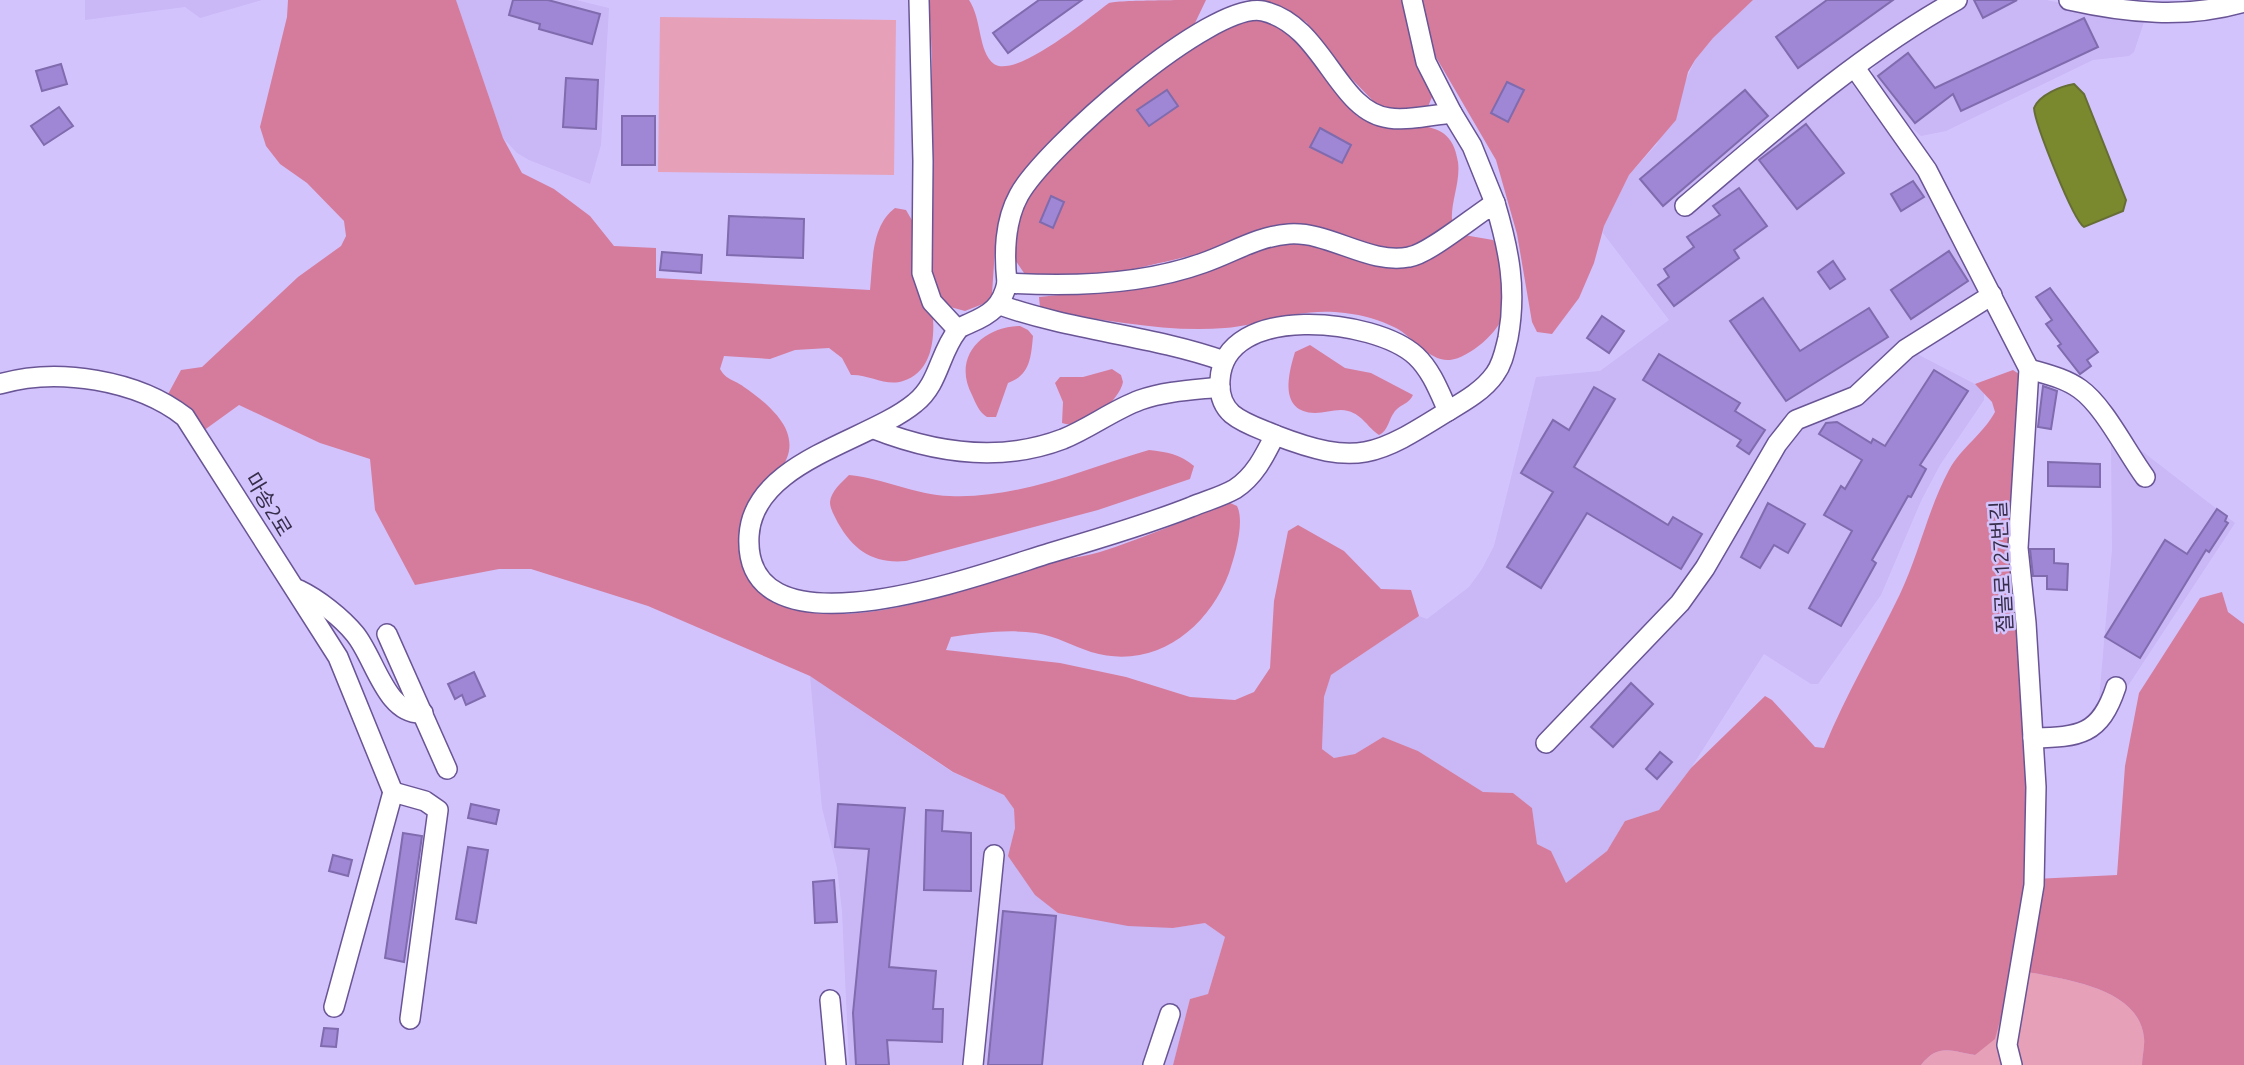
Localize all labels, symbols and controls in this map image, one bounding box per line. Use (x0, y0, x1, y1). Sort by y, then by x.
street label: 마송2로 (241, 468, 297, 540)
street label: 절골로127번길 (1986, 500, 2016, 634)

